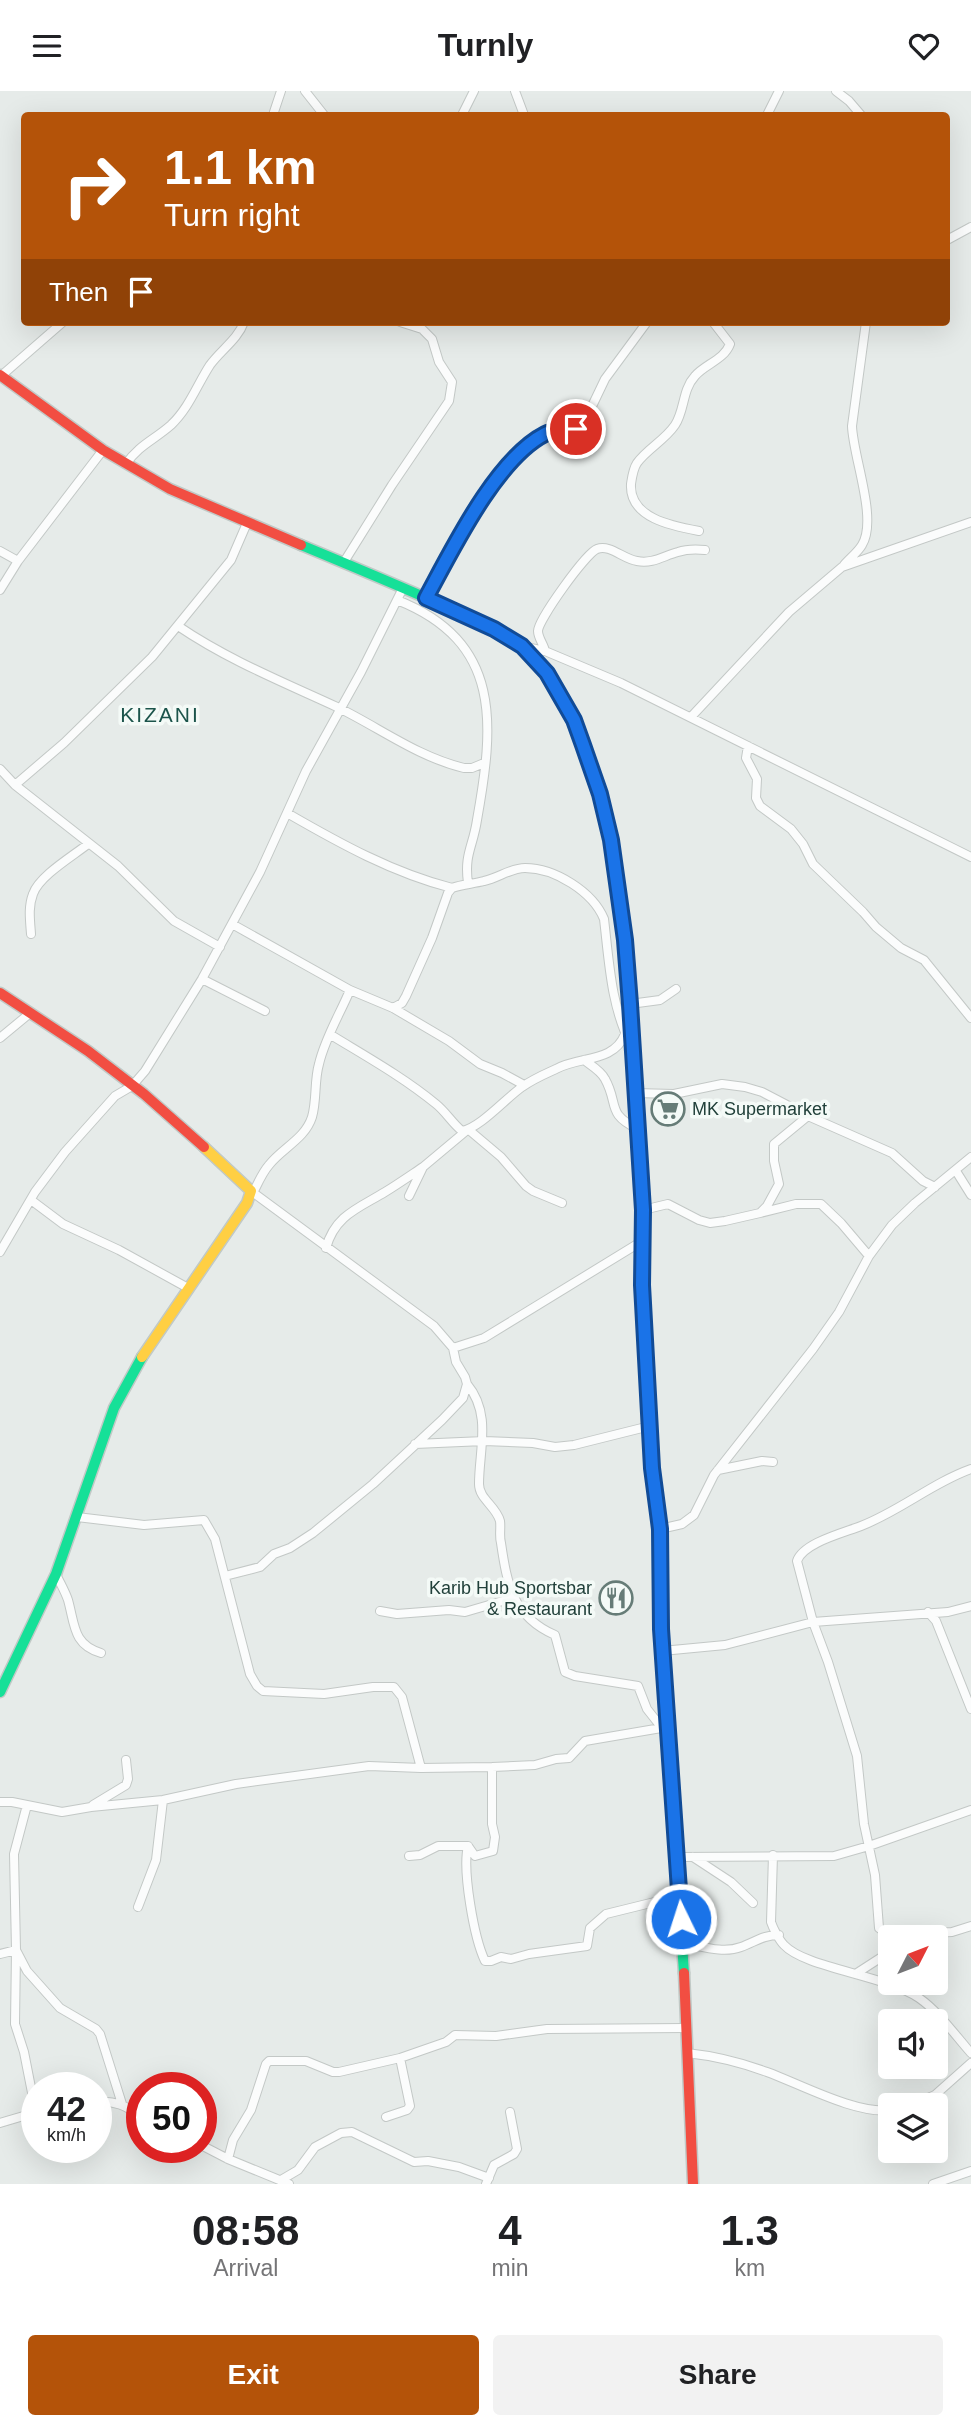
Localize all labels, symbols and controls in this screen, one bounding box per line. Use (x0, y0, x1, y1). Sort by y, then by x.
icon: menu (28, 27, 66, 65)
text: Turnly (438, 27, 533, 63)
icon: heart (905, 27, 943, 65)
icon: right (49, 140, 140, 231)
text: 1.1 km (164, 140, 317, 194)
text: Turn right (164, 197, 300, 233)
icon: arrive (122, 273, 160, 311)
text: Then (49, 277, 108, 307)
pin (546, 399, 606, 459)
icon: arrive (557, 410, 595, 448)
district label: KIZANI (120, 703, 200, 726)
supermarket icon: MK Supermarket (649, 1090, 687, 1128)
place label: MK Supermarket (692, 1099, 827, 1119)
place label: Karib Hub Sportsbar & Restaurant (429, 1578, 592, 1619)
restaurant icon: Karib Hub Sportsbar & Restaurant (597, 1579, 635, 1617)
position arrow (644, 1882, 718, 1956)
north arrow (878, 1925, 948, 1995)
map controls (878, 1925, 948, 2163)
button: sound (878, 2009, 948, 2079)
speed limit sign: 50 (126, 2072, 217, 2163)
text: 42 (47, 2089, 86, 2128)
button: layers (878, 2093, 948, 2163)
text: km/h (47, 2125, 86, 2145)
text: 08:58 (192, 2207, 299, 2254)
text: 4 (498, 2207, 522, 2254)
text: 1.3 (721, 2207, 779, 2254)
text: Arrival (213, 2255, 278, 2281)
text: min (491, 2255, 529, 2281)
text: km (734, 2255, 765, 2281)
button: Exit (28, 2335, 479, 2415)
button: Share (493, 2335, 943, 2415)

